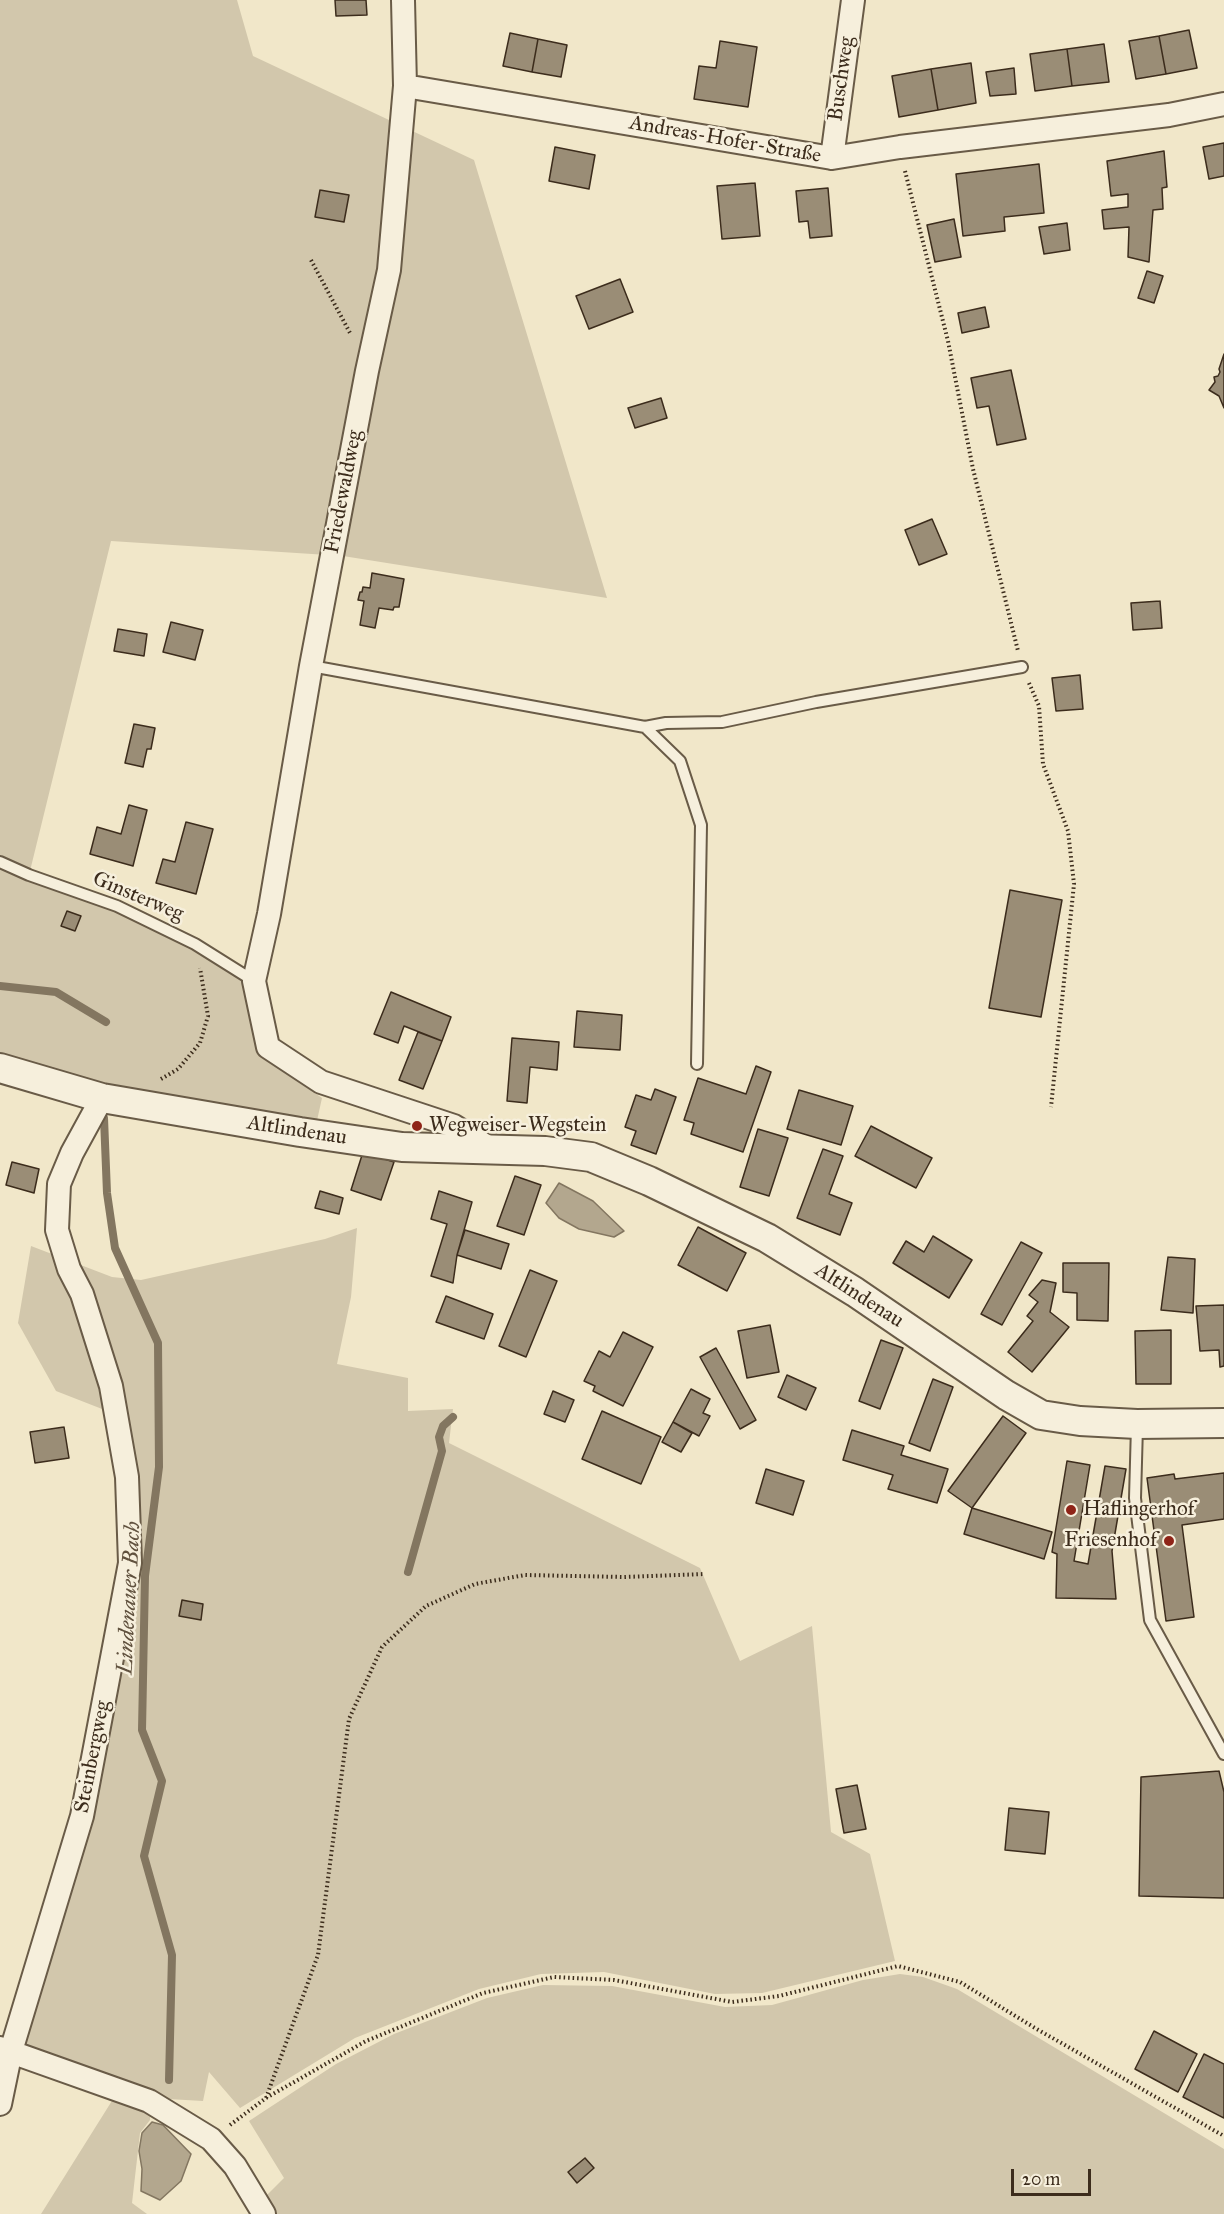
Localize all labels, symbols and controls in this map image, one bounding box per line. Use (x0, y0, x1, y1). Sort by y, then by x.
street label: Buschweg (824, 35, 860, 123)
street label: Andreas-Hofer-Straße (627, 111, 823, 169)
street label: Friedewaldweg (320, 428, 368, 556)
street label: Ginsterweg (89, 867, 187, 927)
street label: Altlindenau (245, 1111, 349, 1151)
place label: Wegweiser-Wegstein (429, 1113, 606, 1139)
marker: Wegweiser-Wegstein (410, 1119, 424, 1133)
street label: Altlindenau (810, 1258, 908, 1334)
place label: Haflingerhof (1083, 1497, 1195, 1523)
marker: Haflingerhof (1064, 1503, 1078, 1517)
water label: Lindenauer Bach (113, 1521, 147, 1675)
place label: Friesenhof (1064, 1528, 1157, 1554)
marker: Friesenhof (1162, 1534, 1176, 1548)
street label: Steinbergweg (70, 1698, 116, 1816)
scale bar (1014, 2157, 1094, 2195)
text: 20 m (1022, 2168, 1060, 2190)

